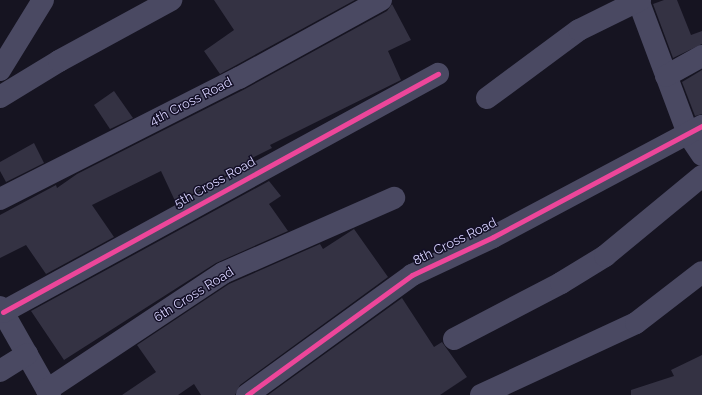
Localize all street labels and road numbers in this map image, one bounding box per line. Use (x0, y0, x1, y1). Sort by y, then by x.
street label: 4th Cross Road (147, 75, 235, 129)
street label: 5th Cross Road (172, 154, 258, 212)
street label: 8th Cross Road (411, 215, 499, 269)
street label: 6th Cross Road (151, 264, 237, 326)

